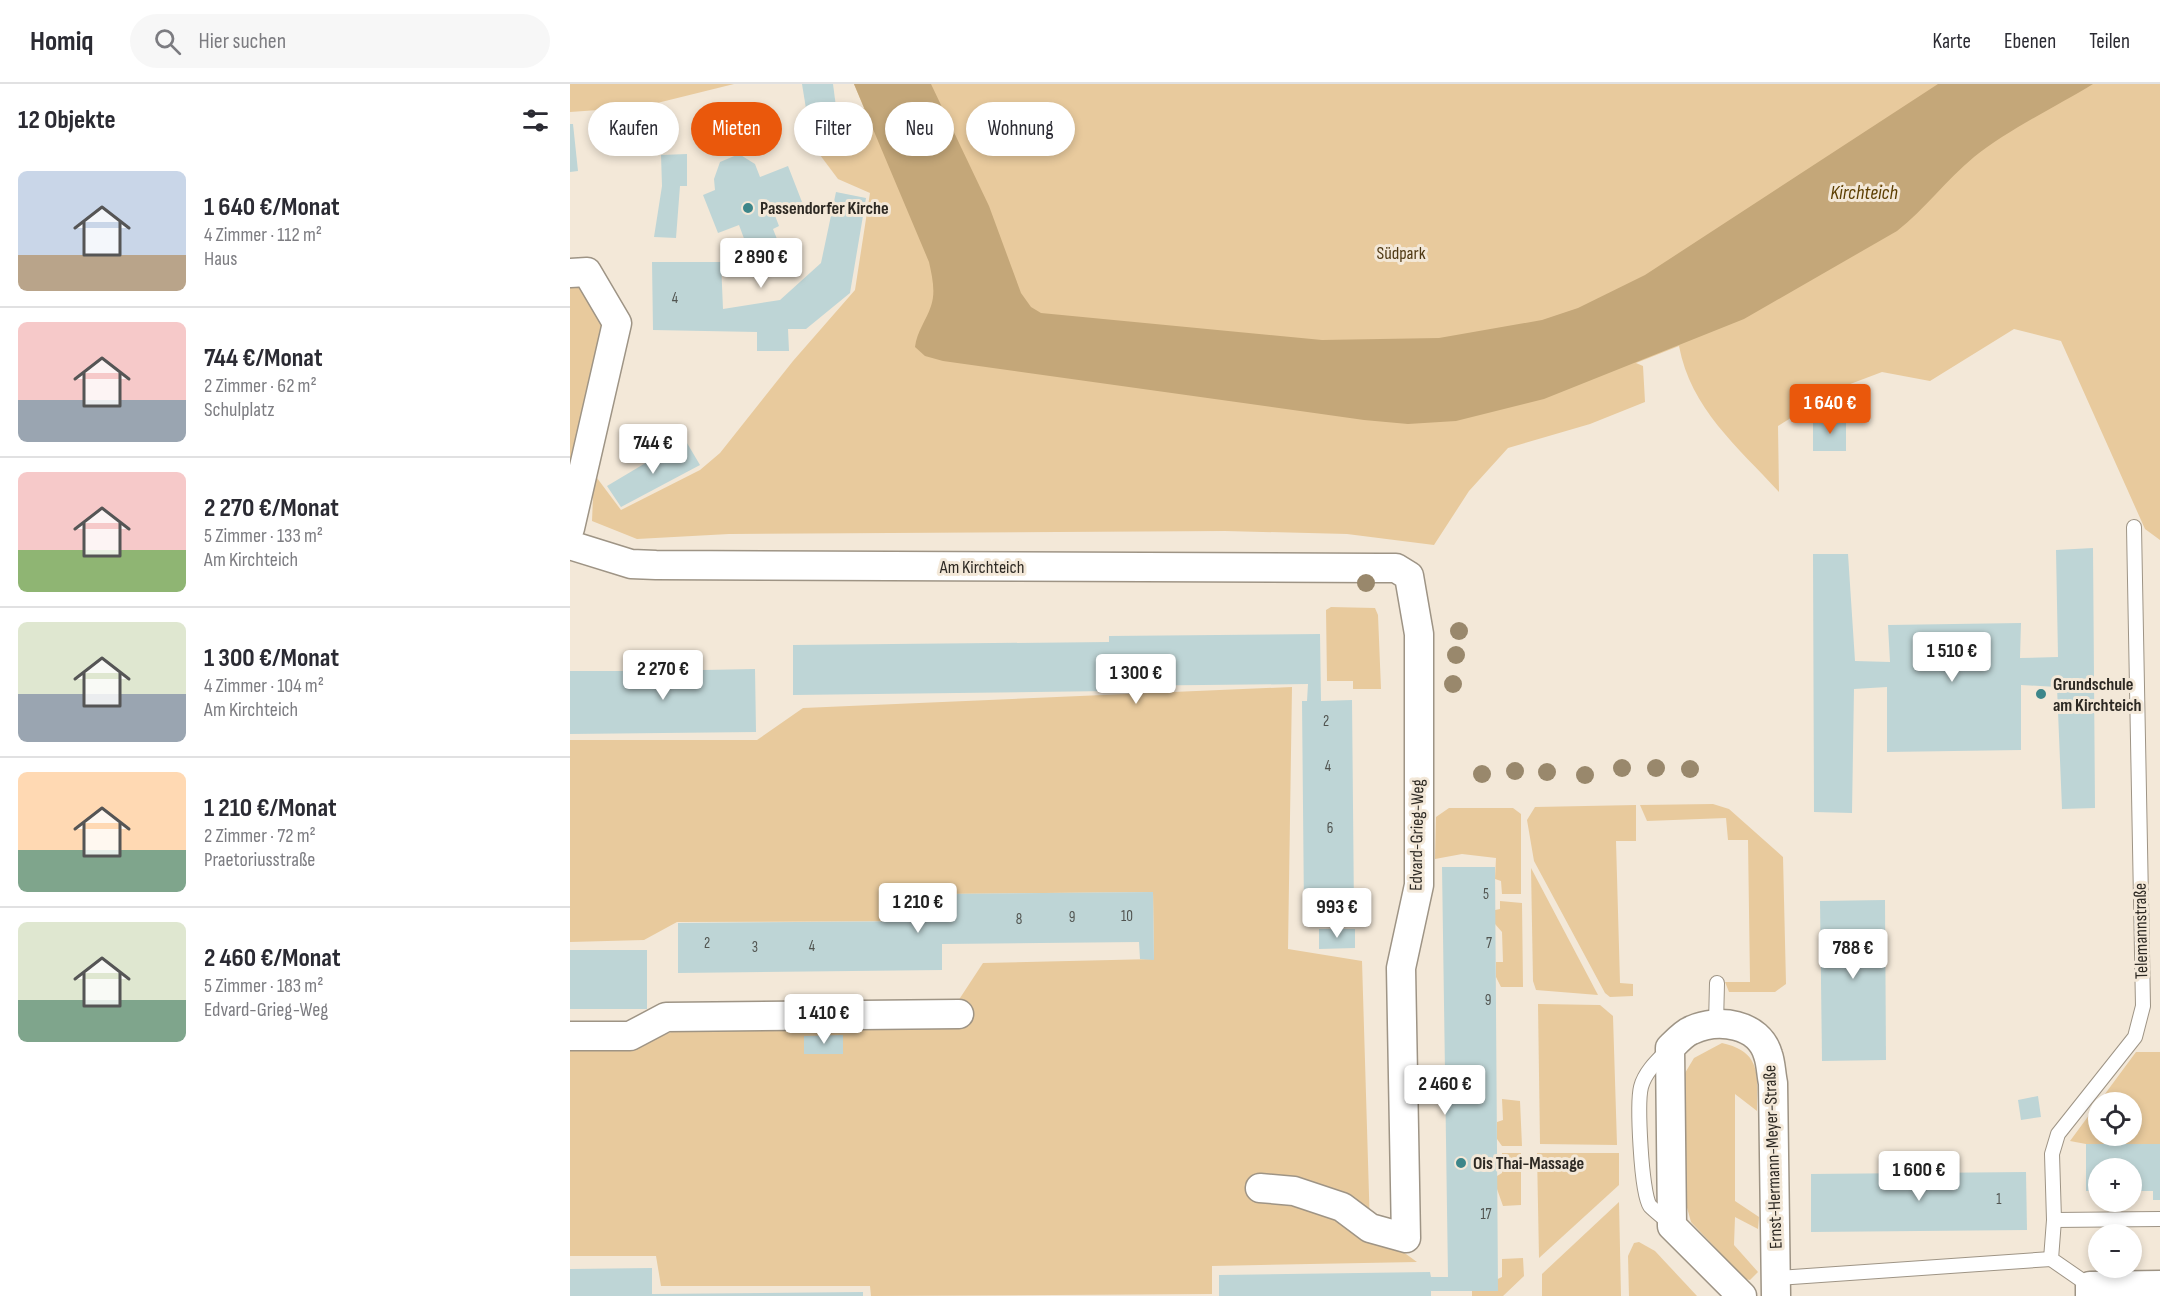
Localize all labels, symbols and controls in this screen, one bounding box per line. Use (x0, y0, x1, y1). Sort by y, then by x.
search box (130, 14, 550, 68)
text: Homiq (30, 25, 94, 58)
icon: search (151, 25, 184, 58)
text: Hier suchen (199, 28, 286, 55)
text: Karte (1933, 29, 1971, 54)
text: Ebenen (2004, 29, 2056, 54)
text: Teilen (2089, 29, 2130, 54)
chip: Kaufen (588, 102, 679, 156)
chip: Mieten (691, 102, 782, 156)
chip: Filter (794, 102, 873, 156)
chip: Neu (885, 102, 954, 156)
chip: Wohnung (966, 102, 1075, 156)
icon: filters (519, 104, 552, 137)
text: 12 Objekte (18, 105, 116, 136)
water label: Kirchteich (1830, 181, 1898, 205)
text: 1 640 €/Monat (204, 192, 340, 223)
icon: home (66, 195, 138, 267)
place label: Passendorfer Kirche (760, 198, 889, 219)
marker: Passendorfer Kirche (741, 201, 755, 215)
text: 4 Zimmer · 112 m² (204, 223, 322, 247)
pin: 2 890 € (706, 238, 816, 289)
park label: Südpark (1376, 243, 1426, 264)
text: 2 890 € (734, 245, 788, 269)
text: Haus (204, 247, 237, 271)
house number: 4 (672, 289, 678, 308)
text: 744 €/Monat (204, 343, 323, 374)
icon: home (66, 346, 138, 418)
text: 2 Zimmer · 62 m² (204, 374, 317, 398)
pin: 1 640 € (1775, 384, 1885, 435)
text: 1 640 € (1804, 391, 1856, 415)
text: Schulplatz (204, 398, 274, 422)
pin: 744 € (611, 424, 695, 475)
text: 744 € (633, 431, 673, 455)
text: 2 270 €/Monat (204, 493, 339, 524)
icon: home (66, 496, 138, 568)
text: 5 Zimmer · 133 m² (204, 524, 323, 548)
text: Am Kirchteich (204, 548, 298, 572)
street label: Am Kirchteich (939, 557, 1024, 578)
pin: 1 510 € (1897, 632, 2007, 683)
text: 1 510 € (1927, 639, 1977, 663)
text: 1 300 €/Monat (204, 643, 339, 674)
icon: home (66, 646, 138, 718)
pin: 2 270 € (608, 650, 718, 701)
pin: 1 300 € (1081, 654, 1191, 705)
text: 2 270 € (637, 657, 689, 681)
text: 1 300 € (1110, 661, 1162, 685)
text: 4 Zimmer · 104 m² (204, 674, 324, 698)
place label: Grundschule am Kirchteich (2053, 674, 2142, 716)
marker: Grundschule am Kirchteich (2034, 687, 2048, 701)
text: Am Kirchteich (204, 698, 298, 722)
house number: 2 (1323, 712, 1329, 731)
house number: 4 (1325, 757, 1331, 776)
street label: Edvard-Grieg-Weg (1406, 779, 1428, 891)
text: 1 210 €/Monat (204, 793, 337, 824)
icon: home (66, 796, 138, 868)
house number: 6 (1327, 819, 1333, 838)
text: 2 Zimmer · 72 m² (204, 824, 316, 848)
text: Praetoriusstraße (204, 848, 315, 872)
pin: 1 210 € (863, 883, 973, 934)
street label: Telemannstraße (2130, 883, 2152, 979)
house number: 5 (1483, 885, 1489, 904)
pin: 993 € (1295, 888, 1379, 939)
text: 1 210 € (893, 890, 943, 914)
text: 993 € (1316, 895, 1358, 919)
house number: 10 (1121, 907, 1133, 926)
house number: 9 (1069, 908, 1075, 927)
house number: 8 (1016, 910, 1022, 929)
pin: 788 € (1811, 929, 1895, 980)
house number: 2 (704, 934, 710, 953)
house number: 7 (1486, 934, 1492, 953)
text: 788 € (1833, 936, 1873, 960)
house number: 4 (809, 937, 815, 956)
house number: 3 (752, 938, 758, 957)
text: 2 460 €/Monat (204, 943, 341, 974)
icon: home (66, 946, 138, 1018)
text: 5 Zimmer · 183 m² (204, 974, 323, 998)
house number: 9 (1485, 991, 1491, 1010)
pin: 1 410 € (769, 994, 879, 1045)
text: Edvard-Grieg-Weg (204, 998, 328, 1022)
text: 1 410 € (799, 1001, 850, 1025)
pin: 2 460 € (1390, 1065, 1500, 1116)
street label: Ernst-Hermann-Meyer-Straße (1759, 1065, 1787, 1249)
text: 2 460 € (1418, 1072, 1472, 1096)
map controls (2088, 1092, 2142, 1278)
button: locate (2088, 1092, 2142, 1146)
pin: 1 600 € (1864, 1151, 1974, 1202)
place label: Ois Thai-Massage (1473, 1153, 1584, 1174)
marker: Ois Thai-Massage (1454, 1156, 1468, 1170)
text: 1 600 € (1893, 1158, 1945, 1182)
button: + (2088, 1158, 2142, 1212)
house number: 1 (1996, 1190, 2002, 1209)
house number: 17 (1480, 1205, 1492, 1224)
button: − (2088, 1224, 2142, 1278)

